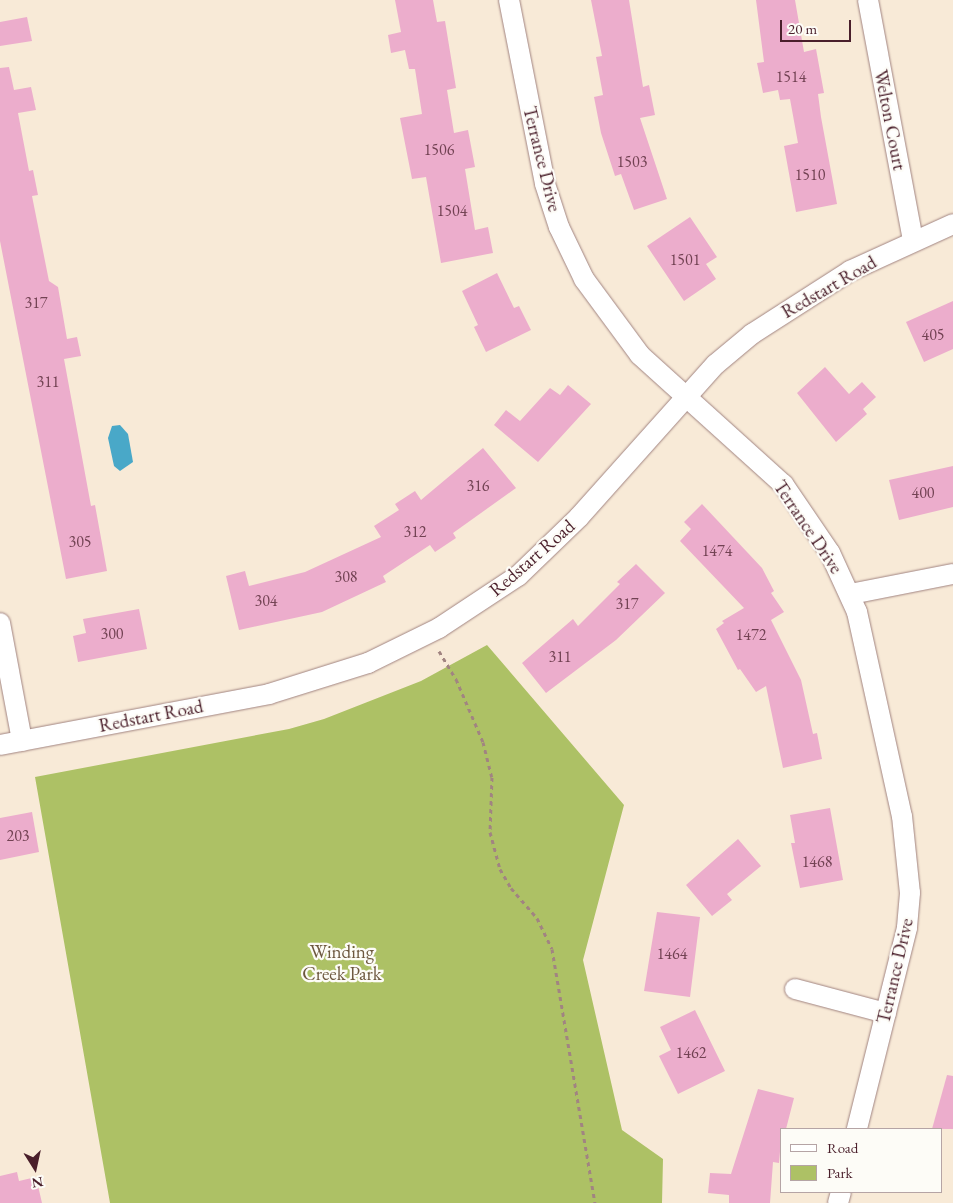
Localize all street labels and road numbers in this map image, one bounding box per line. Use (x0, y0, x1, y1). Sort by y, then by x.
street label: Welton Court (869, 68, 911, 172)
street label: Terrance Drive (518, 104, 566, 214)
street label: Redstart Road (777, 251, 881, 323)
street label: Terrance Drive (768, 476, 848, 578)
street label: Redstart Road (485, 515, 579, 601)
street label: Redstart Road (97, 695, 205, 737)
street label: Terrance Drive (872, 916, 918, 1026)

